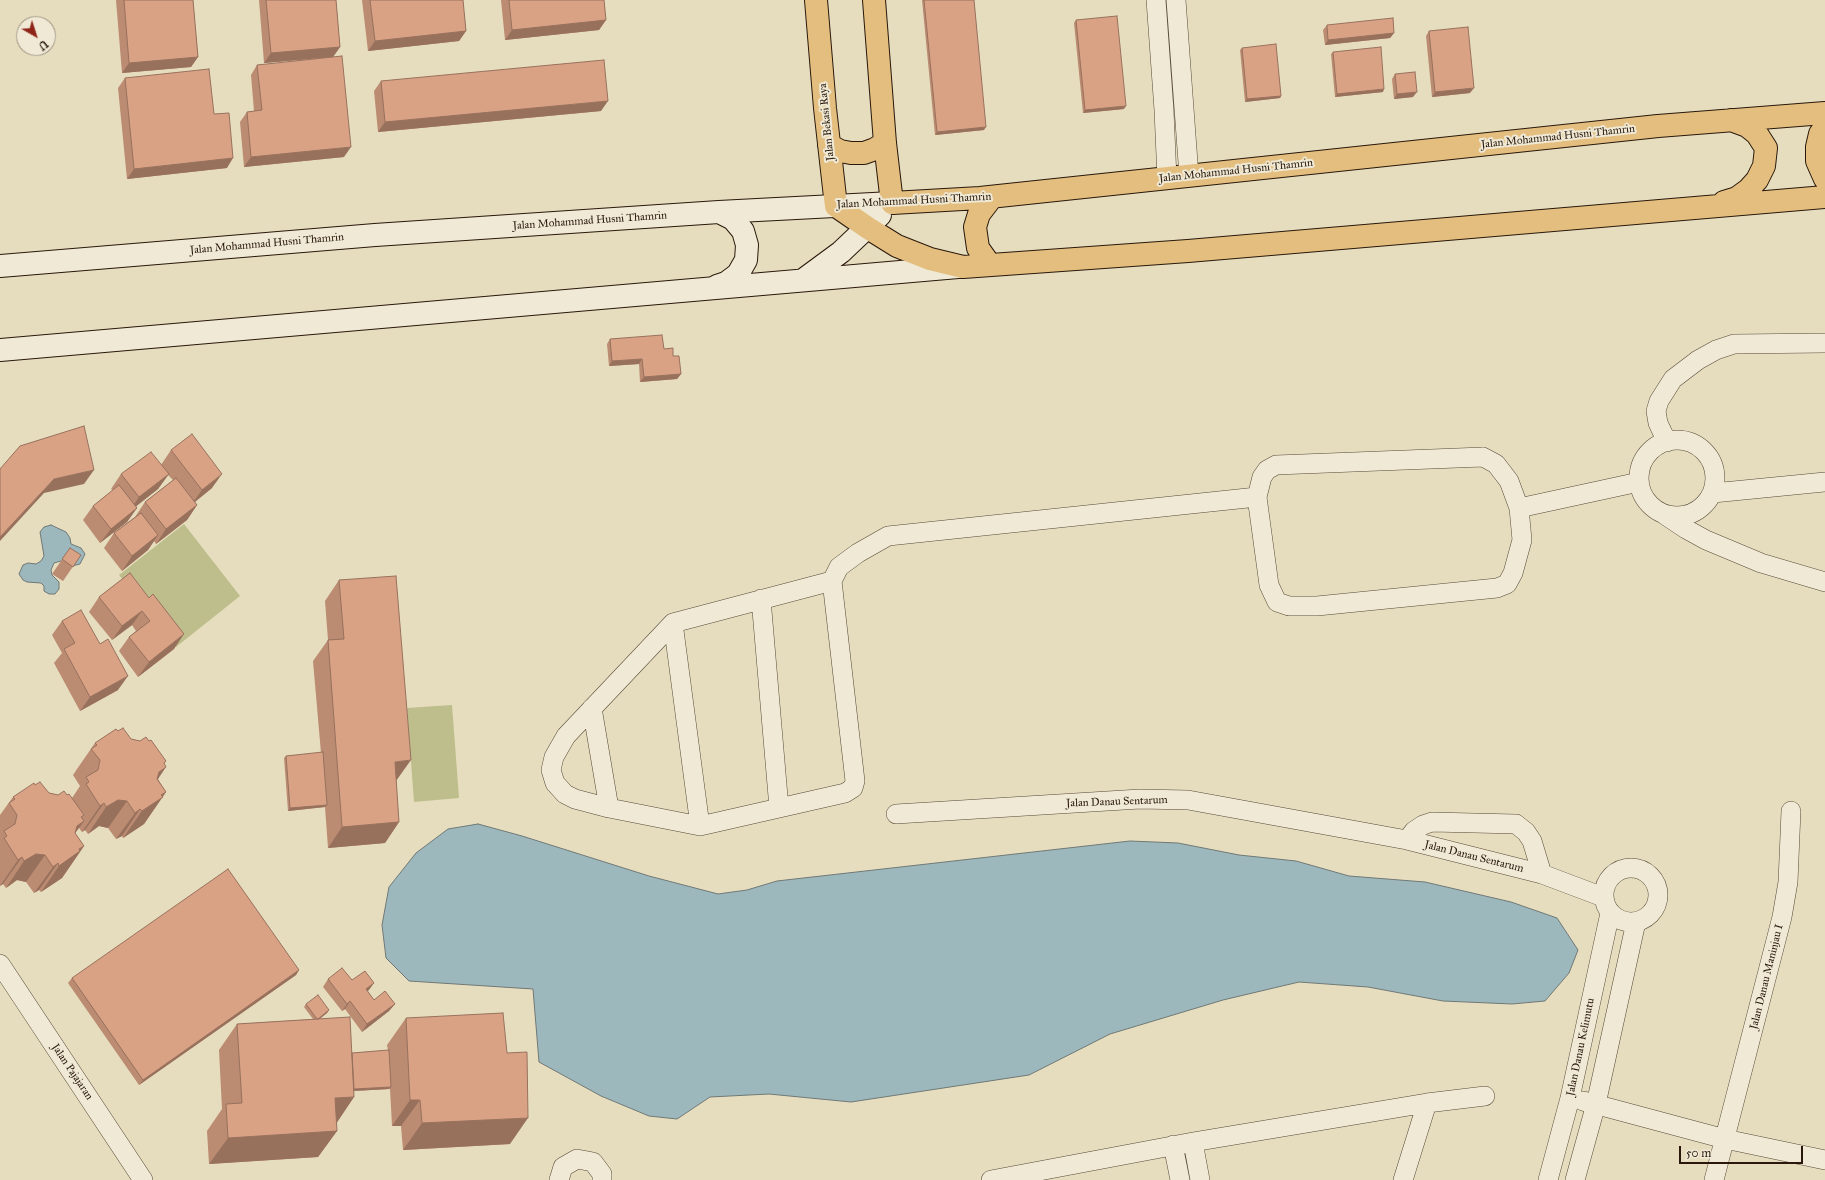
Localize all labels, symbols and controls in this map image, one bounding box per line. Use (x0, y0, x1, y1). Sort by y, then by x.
north arrow (16, 16, 56, 56)
text: U (36, 37, 51, 53)
street label: Jalan Bekasi Raya (816, 83, 838, 161)
street label: Jalan Mohammad Husni Thamrin (1480, 122, 1636, 152)
street label: Jalan Mohammad Husni Thamrin (1158, 156, 1314, 186)
street label: Jalan Mohammad Husni Thamrin (836, 190, 992, 212)
street label: Jalan Mohammad Husni Thamrin (512, 209, 668, 233)
street label: Jalan Mohammad Husni Thamrin (189, 231, 345, 257)
street label: Jalan Danau Sentarum (1066, 794, 1168, 810)
street label: Jalan Danau Sentarum (1423, 838, 1525, 876)
street label: Jalan Danau Maninjau I (1748, 923, 1786, 1031)
street label: Jalan Danau Kelimutu (1564, 997, 1598, 1097)
street label: Jalan Pajajaran (48, 1041, 96, 1103)
scale bar (1681, 1138, 1805, 1164)
text: 50 m (1686, 1146, 1711, 1160)

